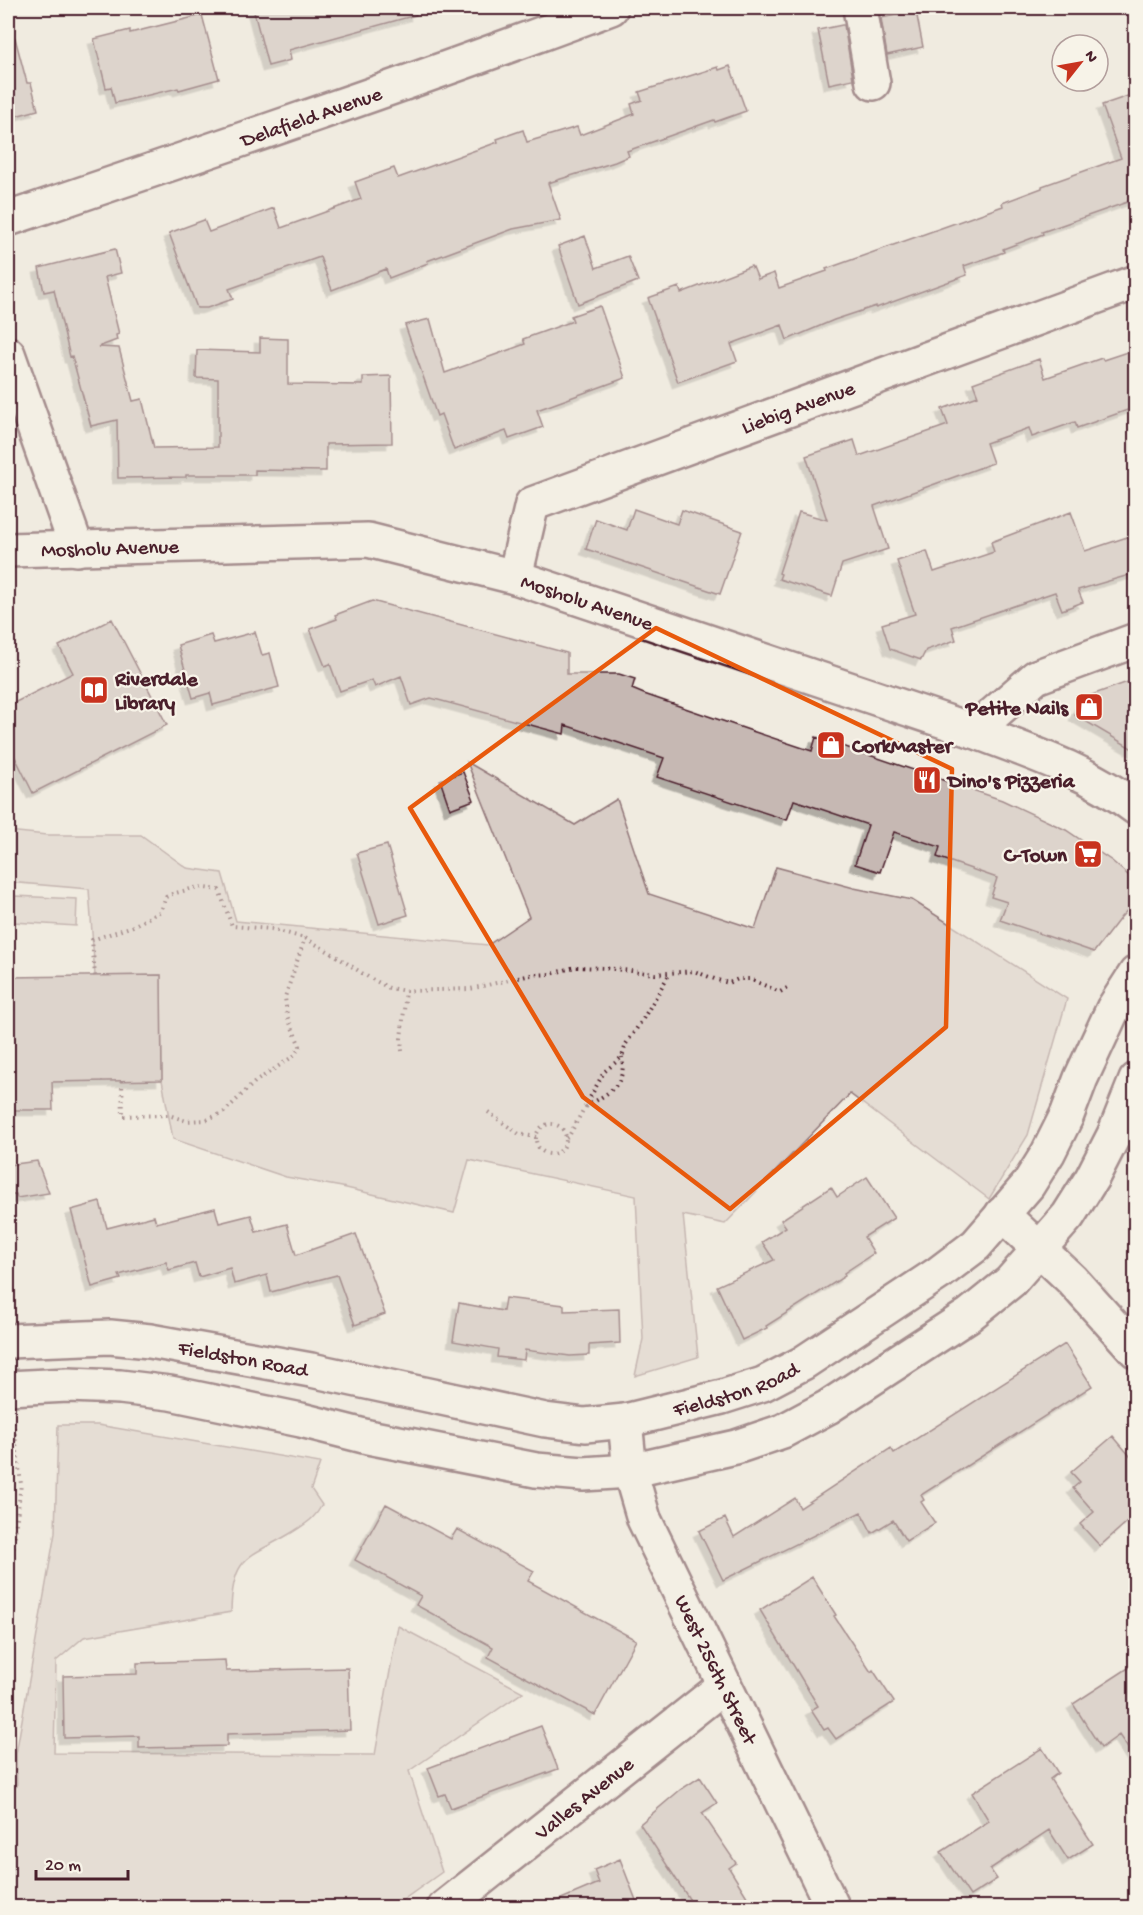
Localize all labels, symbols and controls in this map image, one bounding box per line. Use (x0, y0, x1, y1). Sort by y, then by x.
north arrow (1050, 33, 1110, 93)
text: N (1079, 48, 1101, 67)
street label: Delafield Avenue (236, 83, 387, 156)
street label: Liebig Avenue (739, 377, 860, 442)
street label: Mosholu Avenue (41, 536, 181, 565)
street label: Mosholu Avenue (517, 571, 657, 639)
place label: Riverdale Library (114, 669, 199, 718)
library icon: Riverdale Library (78, 674, 110, 706)
shop icon: Petite Nails (1073, 691, 1105, 723)
place label: Petite Nails (965, 698, 1069, 723)
shop icon: CorkMaster (815, 729, 847, 761)
place label: CorkMaster (851, 736, 954, 761)
restaurant icon: Dino's Pizzeria (911, 764, 943, 796)
place label: Dino's Pizzeria (946, 771, 1076, 796)
supermarket icon: C-Town (1072, 838, 1104, 870)
place label: C-Town (1003, 845, 1068, 870)
street label: Fieldston Road (175, 1337, 311, 1385)
street label: Fieldston Road (670, 1358, 806, 1425)
street label: West 256th Street (667, 1592, 762, 1751)
street label: Valles Avenue (530, 1753, 641, 1848)
scale bar (36, 1843, 128, 1881)
text: 20 m (45, 1856, 81, 1877)

